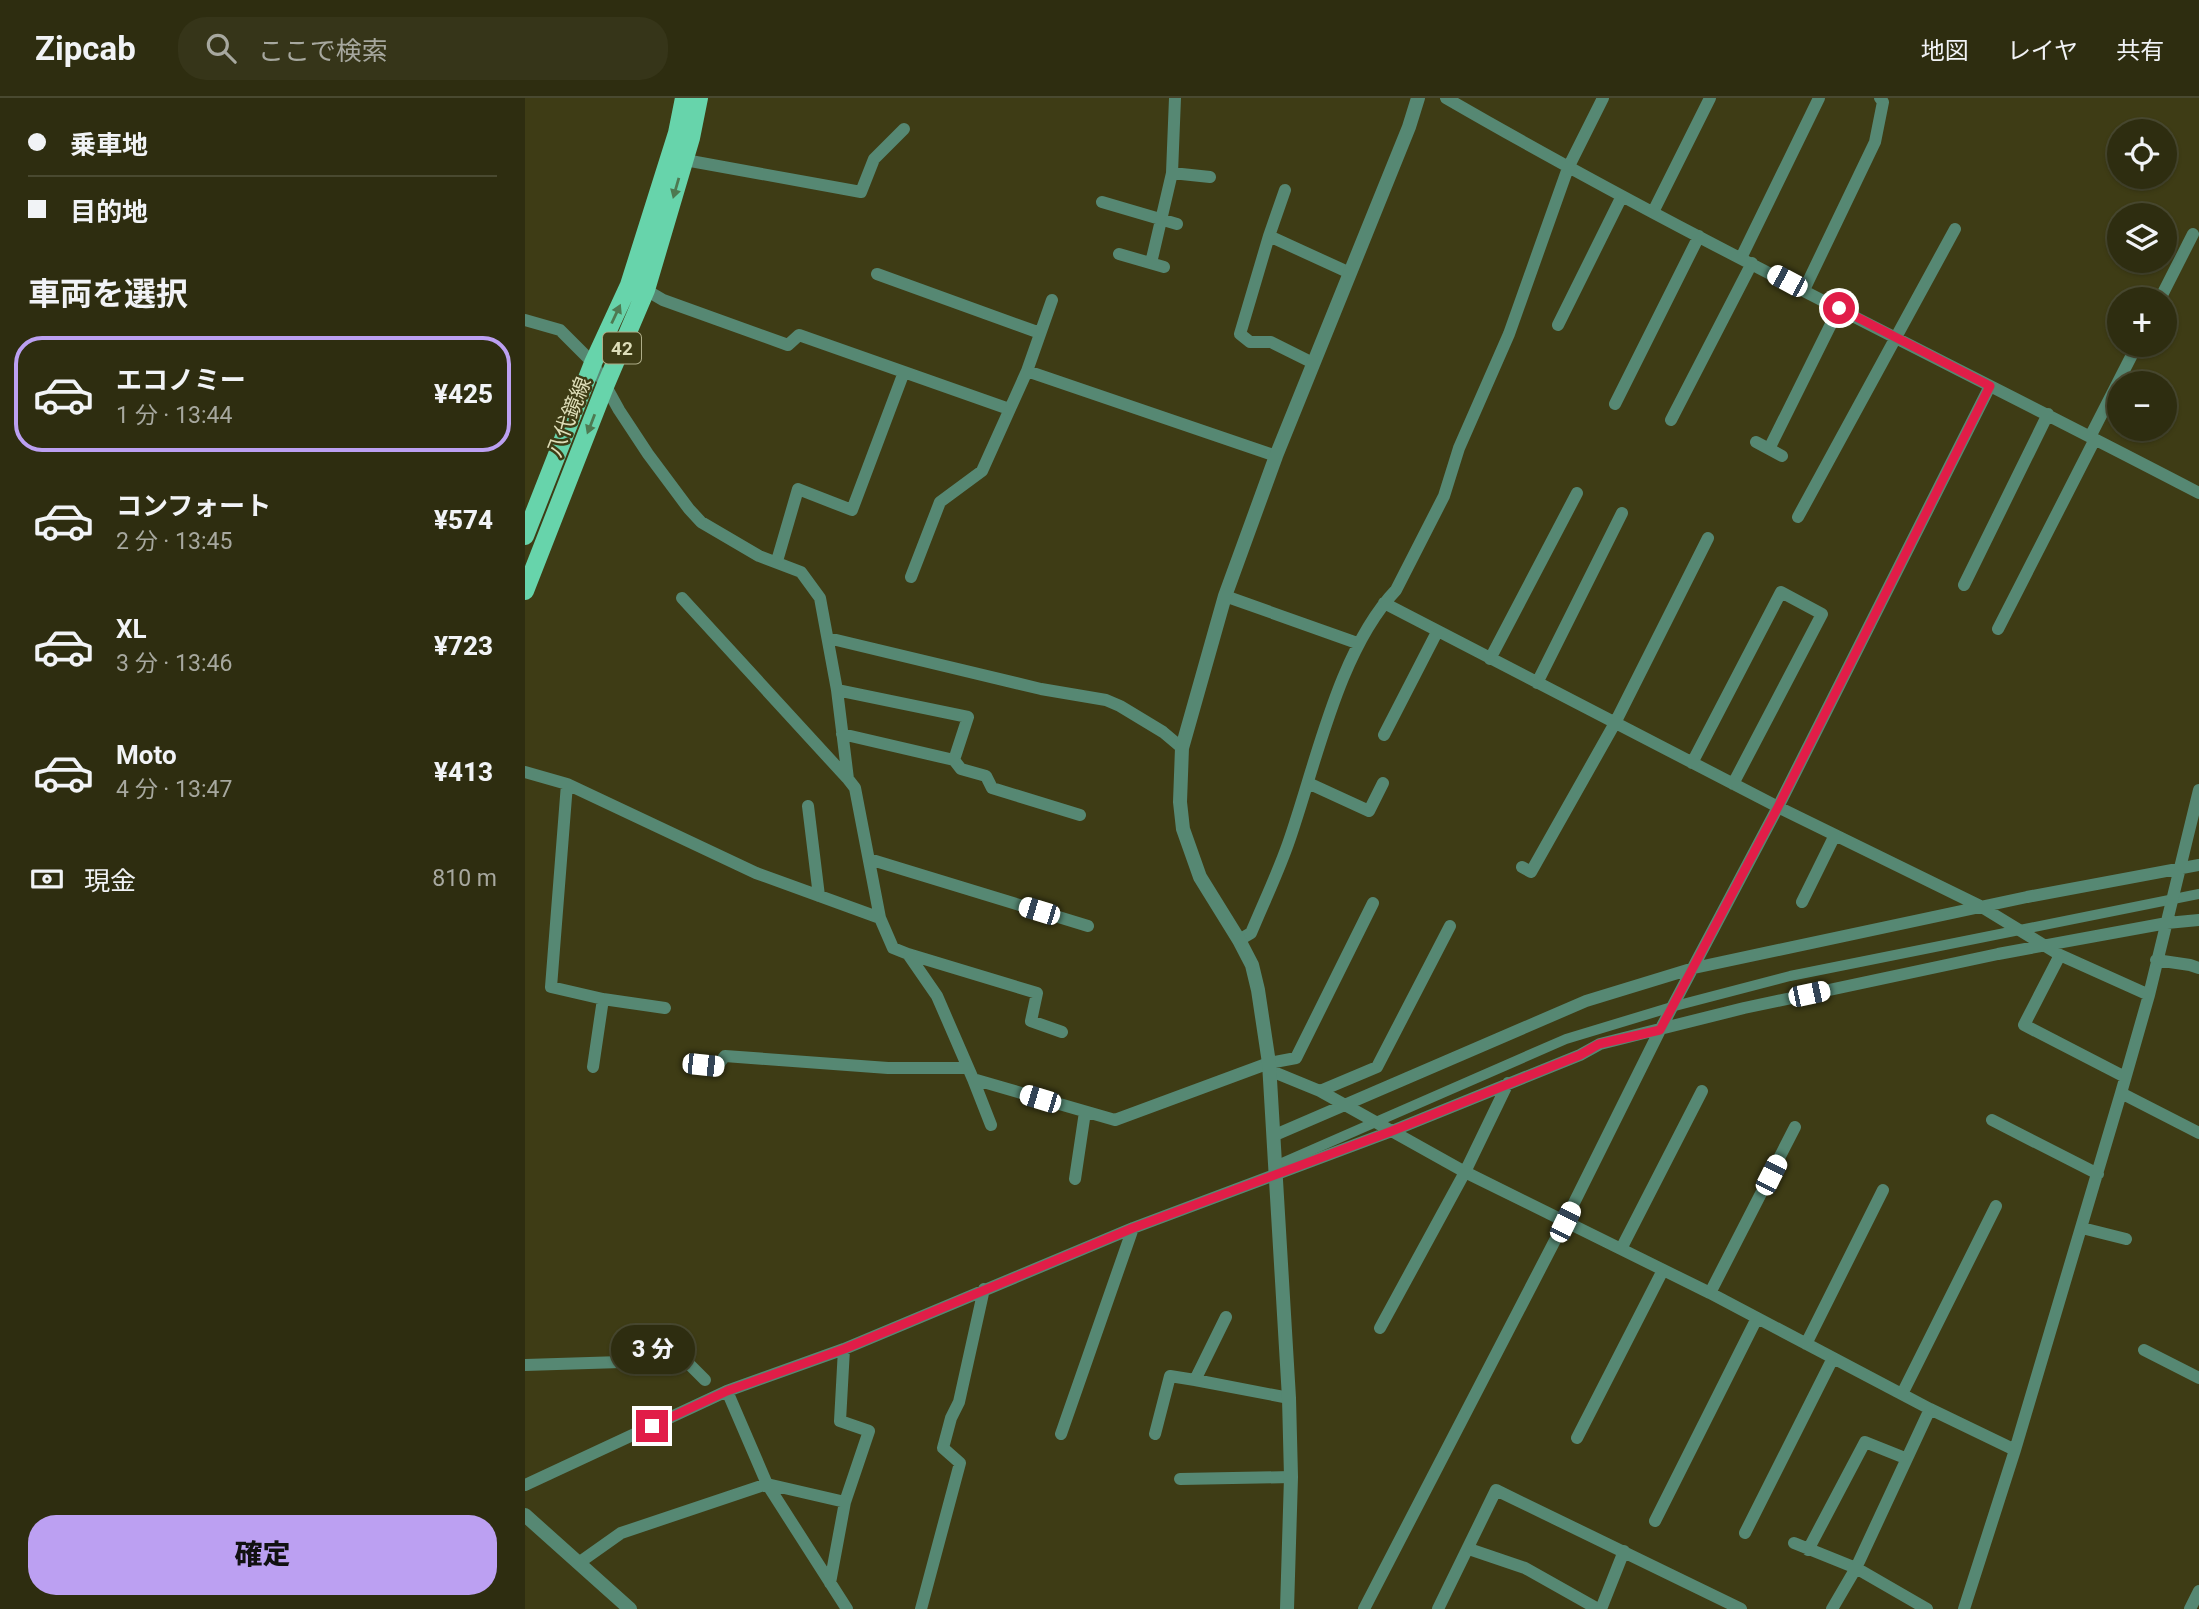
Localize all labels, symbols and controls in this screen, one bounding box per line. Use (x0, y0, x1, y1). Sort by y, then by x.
search box (178, 17, 668, 80)
text: Zipcab (35, 29, 136, 68)
icon: search (202, 29, 240, 67)
text: ここで検索 (258, 36, 388, 66)
text: 地図 (1921, 37, 1969, 65)
text: レイヤ (2007, 37, 2078, 65)
text: 共有 (2116, 37, 2164, 65)
map controls (2107, 119, 2177, 441)
button: locate (2107, 119, 2177, 189)
text: 乗車地 (70, 130, 148, 160)
one-way arrow (671, 178, 681, 199)
text: 目的地 (70, 197, 148, 227)
button: layers (2107, 203, 2177, 273)
car (1764, 262, 1811, 300)
text: 車両を選択 (28, 275, 188, 313)
button: + (2107, 287, 2177, 357)
route start (1823, 292, 1855, 324)
one-way arrow (610, 304, 622, 324)
road number: 42 (603, 332, 641, 364)
icon: car (32, 363, 95, 426)
text: エコノミー (116, 365, 246, 395)
button: − (2107, 371, 2177, 441)
street label: 八代鏡線 (542, 374, 596, 460)
text: ¥425 (434, 379, 493, 409)
text: 1 分 · 13:44 (116, 402, 232, 429)
one-way arrow (585, 414, 596, 435)
icon: car (32, 489, 95, 552)
text: コンフォート (116, 491, 271, 521)
text: ¥574 (434, 505, 493, 535)
text: 2 分 · 13:45 (116, 528, 232, 555)
text: XL (116, 614, 147, 644)
icon: car (32, 615, 95, 678)
text: ¥723 (434, 631, 493, 661)
text: 3 分 · 13:46 (116, 650, 232, 677)
text: Moto (116, 740, 177, 770)
icon: car (32, 741, 95, 804)
text: ¥413 (434, 757, 493, 787)
text: 4 分 · 13:47 (116, 776, 232, 803)
icon: cash (28, 860, 66, 898)
text: 810 m (432, 865, 497, 892)
text: 現金 (84, 866, 136, 896)
car (1016, 895, 1063, 927)
car (1787, 979, 1832, 1009)
car (682, 1052, 725, 1078)
car (1017, 1083, 1064, 1115)
car (1753, 1152, 1790, 1198)
car (1547, 1199, 1584, 1245)
callout: 3 分 (610, 1324, 694, 1374)
text: 3 分 (632, 1336, 674, 1363)
route end (636, 1410, 668, 1442)
button: 確定 (28, 1515, 497, 1595)

